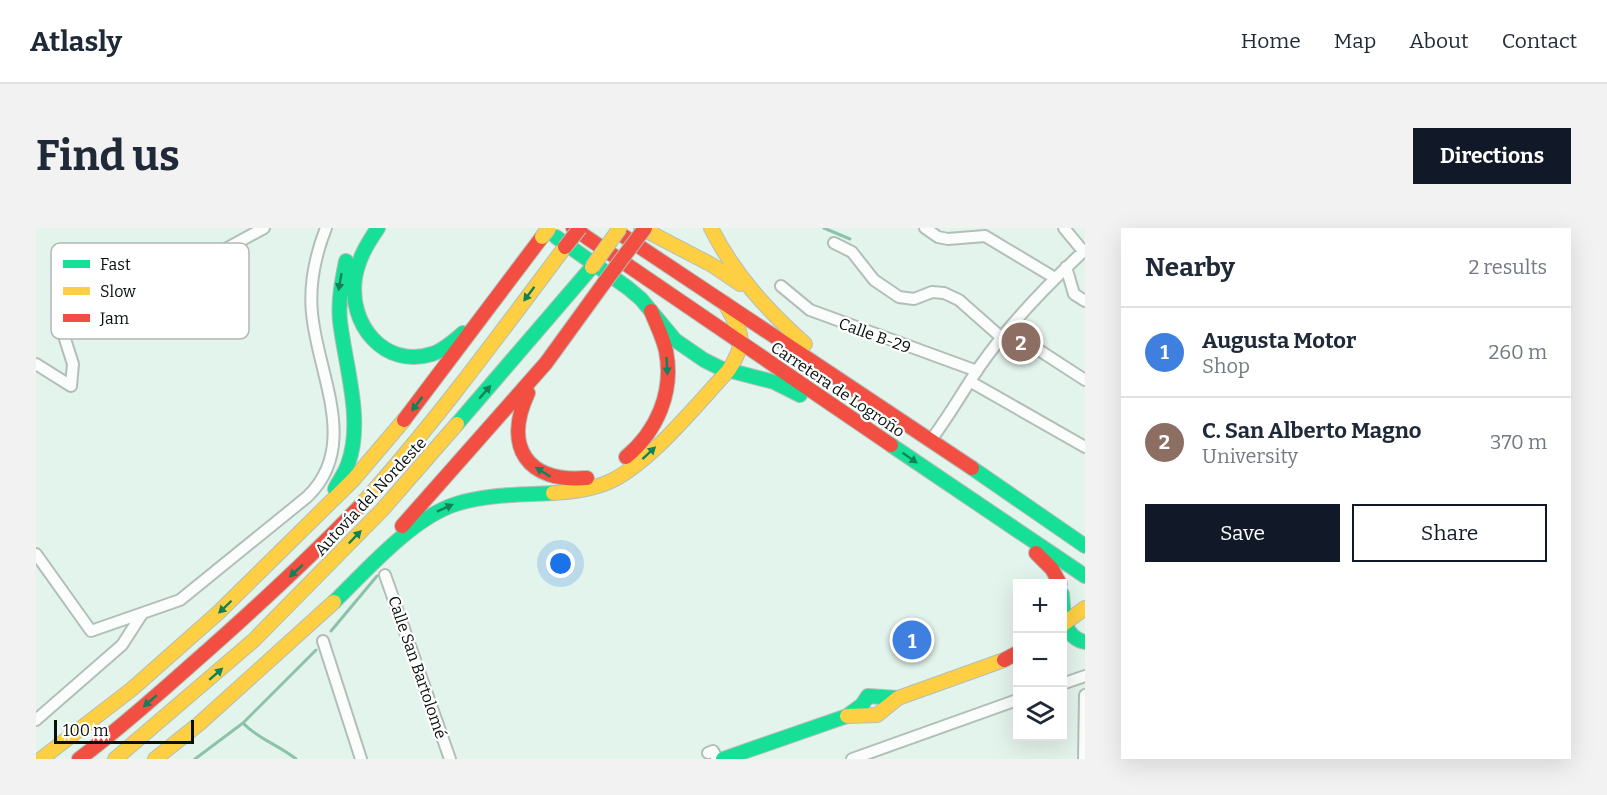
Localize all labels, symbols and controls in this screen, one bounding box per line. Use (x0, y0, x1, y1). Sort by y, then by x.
text: Atlasly (30, 25, 122, 58)
text: Home (1241, 28, 1301, 54)
text: Map (1334, 28, 1376, 54)
text: About (1409, 28, 1469, 54)
text: Contact (1502, 28, 1577, 54)
button: Directions (1413, 128, 1571, 184)
text: Find us (36, 131, 180, 181)
legend (51, 243, 249, 339)
text: Nearby (1145, 252, 1235, 283)
text: Fast (100, 255, 131, 274)
text: 2 results (1468, 255, 1547, 279)
one-way arrow (335, 273, 344, 292)
text: Slow (100, 282, 136, 301)
one-way arrow (524, 286, 536, 301)
text: Jam (99, 309, 129, 328)
street label: Calle B-29 (836, 314, 913, 357)
pin: 2 (1002, 320, 1040, 364)
text: Augusta Motor (1202, 327, 1356, 354)
street label: Carretera de Logroño (767, 338, 908, 441)
text: 1 (1160, 340, 1169, 364)
text: 260 m (1488, 340, 1547, 364)
text: Shop (1202, 354, 1250, 378)
one-way arrow (662, 357, 671, 376)
one-way arrow (478, 385, 491, 400)
one-way arrow (412, 397, 424, 412)
text: C. San Alberto Magno (1202, 417, 1422, 444)
text: 2 (1159, 430, 1170, 454)
text: 370 m (1490, 430, 1547, 454)
street label: Autovía del Nordeste (311, 433, 430, 559)
text: University (1202, 444, 1298, 468)
one-way arrow (642, 447, 656, 461)
one-way arrow (901, 452, 917, 464)
one-way arrow (534, 466, 551, 477)
one-way arrow (437, 503, 455, 513)
button: Save (1145, 504, 1340, 562)
button: Share (1352, 504, 1547, 562)
one-way arrow (348, 531, 362, 545)
your location (546, 549, 575, 578)
one-way arrow (290, 564, 304, 578)
map controls (1013, 579, 1067, 741)
button: + (1013, 579, 1067, 633)
street label: Calle San Bartolomé (384, 593, 451, 741)
one-way arrow (217, 600, 232, 614)
pin: 1 (892, 618, 932, 662)
button: − (1013, 633, 1067, 687)
one-way arrow (208, 667, 224, 680)
button: layers (1013, 687, 1067, 741)
one-way arrow (142, 694, 158, 707)
scale bar (54, 717, 194, 744)
text: 100 m (63, 721, 108, 740)

